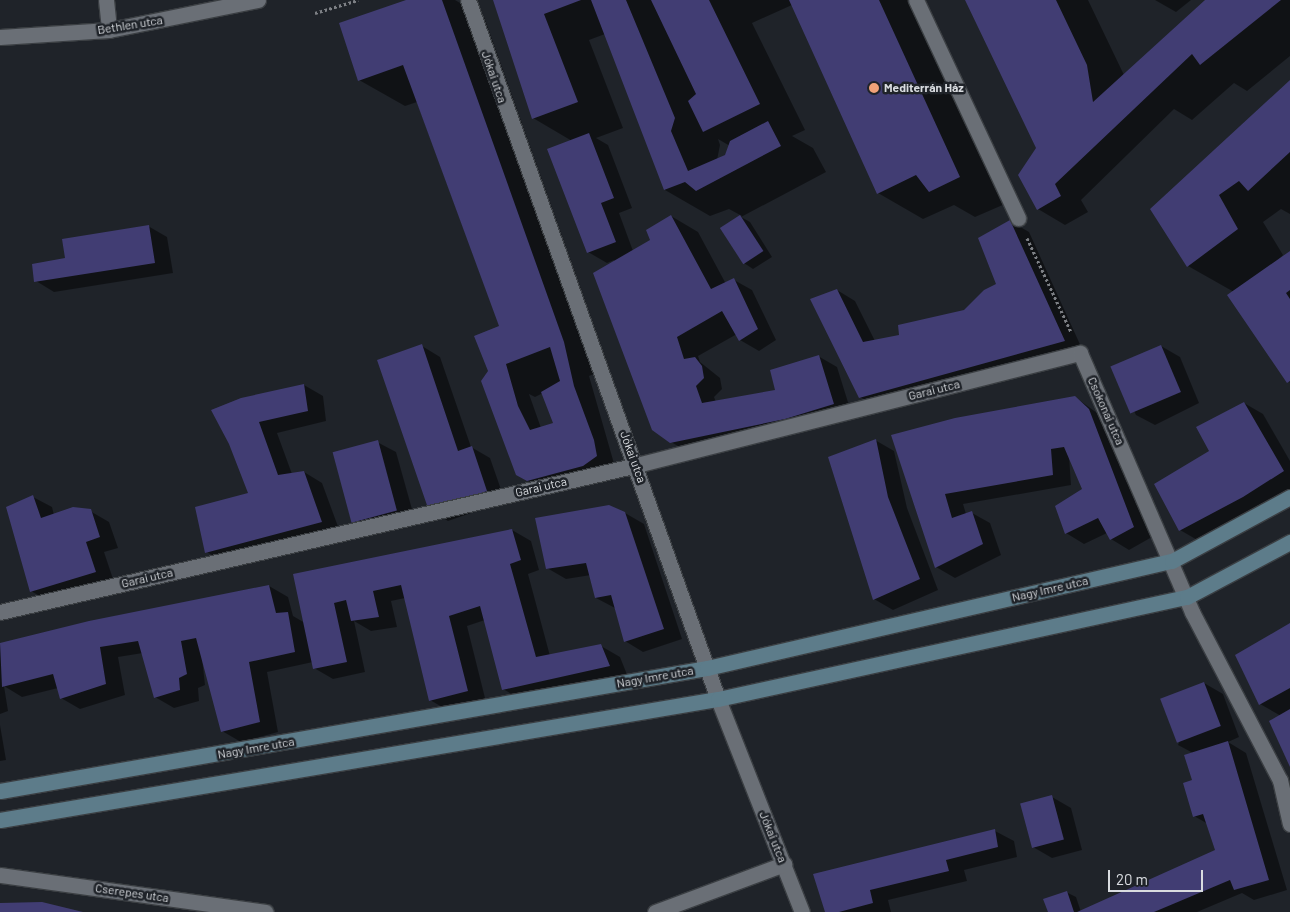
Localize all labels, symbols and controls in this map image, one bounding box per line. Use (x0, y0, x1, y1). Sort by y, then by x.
street label: Bethlen utca (96, 13, 164, 37)
street label: Jókai utca (478, 49, 510, 105)
place label: Mediterrán Ház (884, 81, 964, 95)
marker: Mediterrán Ház (868, 82, 880, 94)
street label: Csokonai utca (1085, 375, 1127, 447)
street label: Garai utca (907, 377, 961, 403)
street label: Jókai utca (617, 429, 649, 485)
street label: Garai utca (514, 474, 568, 500)
street label: Garai utca (120, 565, 174, 591)
street label: Nagy Imre utca (1011, 573, 1089, 605)
street label: Nagy Imre utca (615, 663, 695, 691)
street label: Nagy Imre utca (216, 734, 296, 762)
street label: Jókai utca (756, 809, 790, 865)
scale bar (1110, 860, 1205, 892)
text: 20 m (1116, 870, 1148, 888)
street label: Cserepes utca (94, 881, 170, 905)

